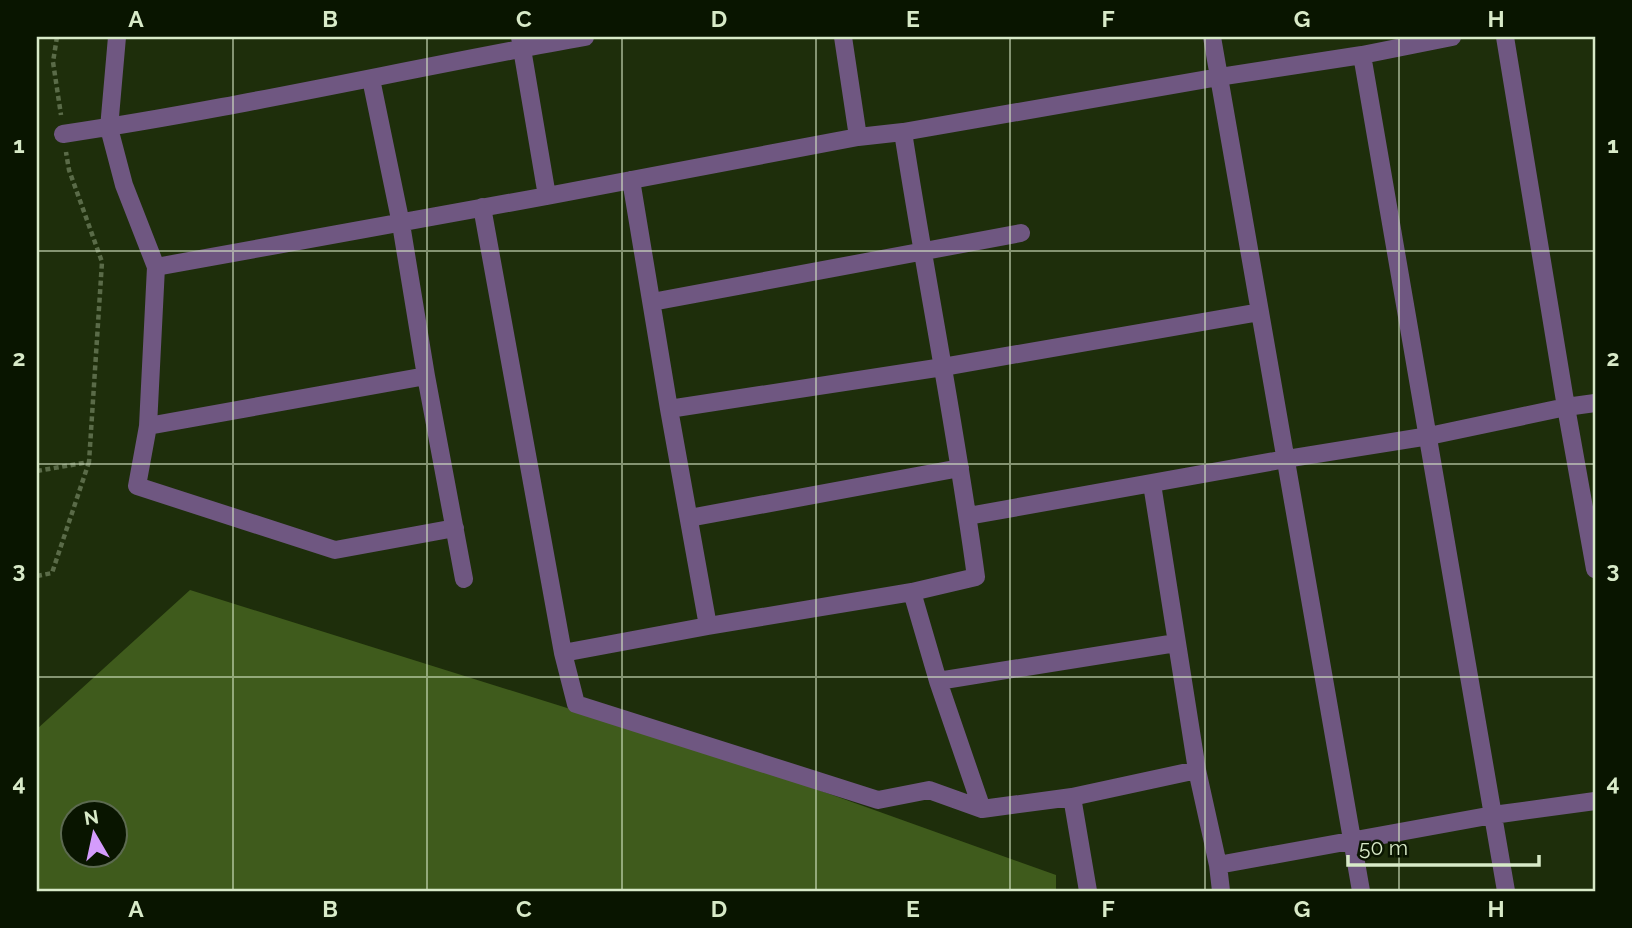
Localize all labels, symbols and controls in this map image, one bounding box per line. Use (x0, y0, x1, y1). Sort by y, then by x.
text: A (128, 5, 144, 32)
text: B (322, 5, 338, 32)
text: C (516, 5, 532, 32)
text: D (711, 5, 727, 32)
text: E (906, 5, 920, 32)
text: F (1101, 5, 1115, 32)
text: G (1294, 5, 1310, 32)
text: H (1487, 5, 1505, 32)
text: 1 (13, 131, 25, 158)
text: 1 (1607, 131, 1619, 158)
text: 2 (13, 344, 25, 371)
text: 2 (1607, 344, 1619, 371)
text: 3 (13, 556, 25, 583)
text: 3 (1607, 556, 1619, 583)
text: 4 (12, 769, 26, 796)
text: 4 (1606, 769, 1620, 796)
north arrow (60, 799, 130, 869)
text: N (82, 805, 100, 829)
scale bar (1348, 823, 1539, 867)
text: 50 m (1359, 835, 1408, 860)
text: A (128, 895, 144, 922)
text: B (322, 895, 338, 922)
text: C (516, 895, 532, 922)
text: D (711, 895, 727, 922)
text: E (906, 895, 920, 922)
text: F (1101, 895, 1115, 922)
text: G (1294, 895, 1310, 922)
text: H (1487, 895, 1505, 922)

